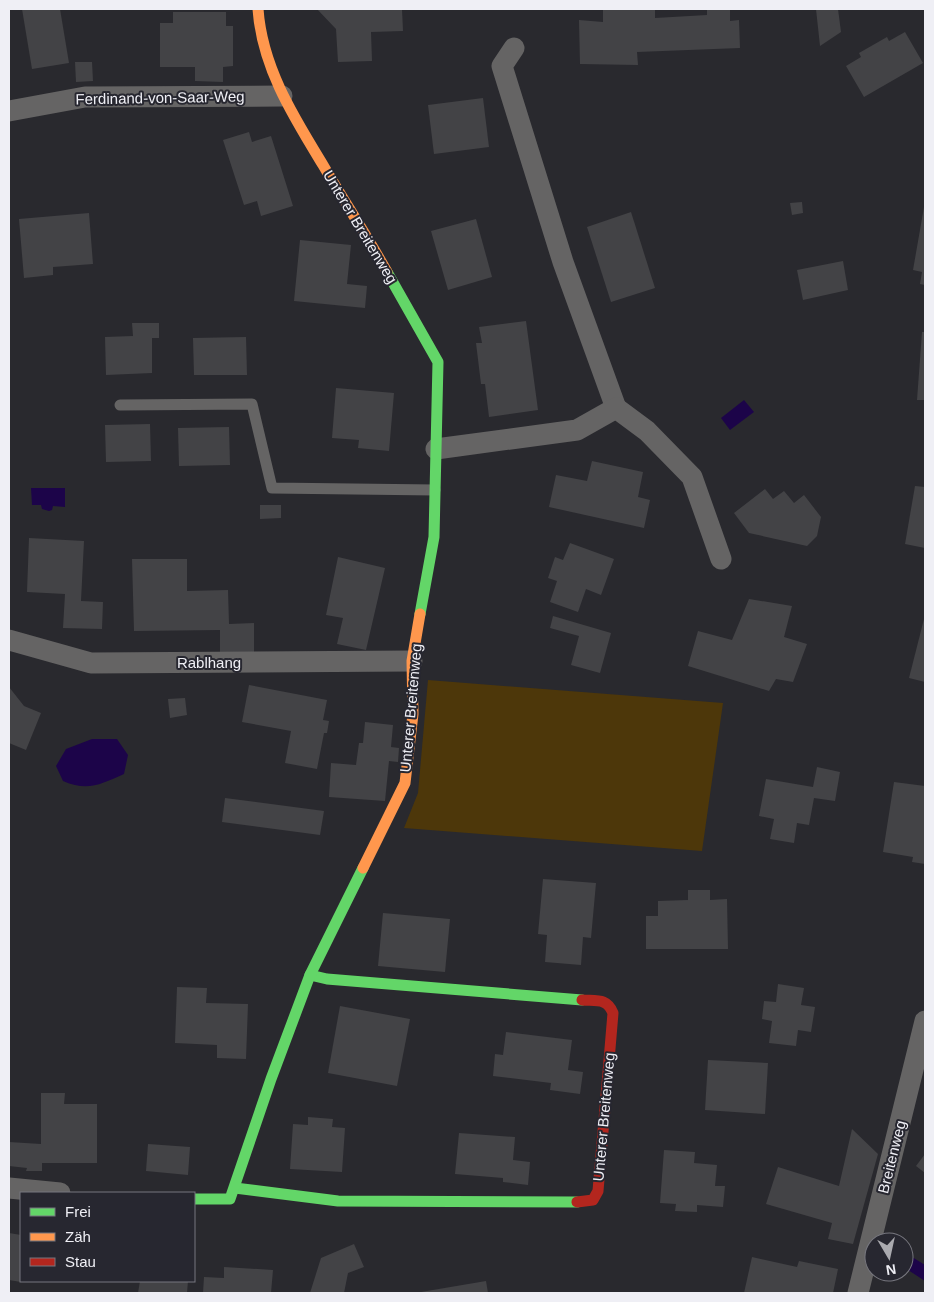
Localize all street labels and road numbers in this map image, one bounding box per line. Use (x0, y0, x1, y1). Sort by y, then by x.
street label: Ferdinand-von-Saar-Weg (75, 88, 245, 107)
street label: Unterer Breitenweg (320, 167, 401, 287)
street label: Unterer Breitenweg (396, 643, 425, 773)
street label: Rablhang (177, 654, 241, 671)
street label: Unterer Breitenweg (589, 1052, 618, 1182)
street label: Breitenweg (874, 1118, 909, 1195)

